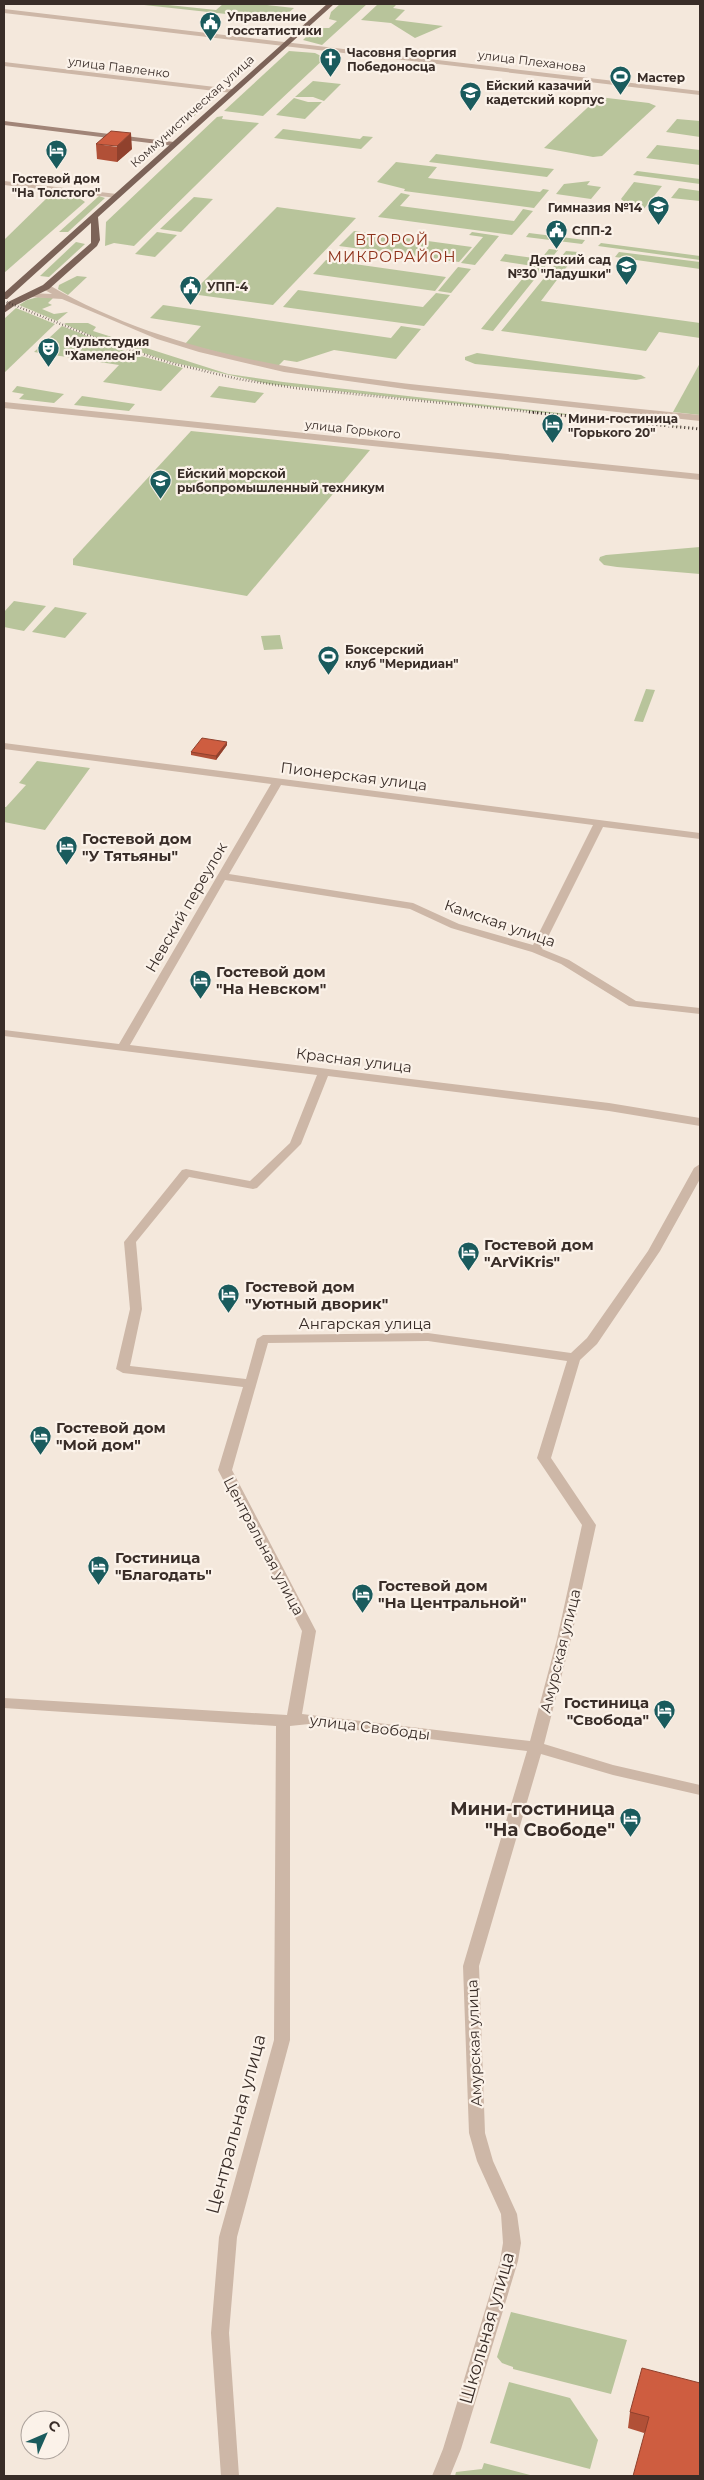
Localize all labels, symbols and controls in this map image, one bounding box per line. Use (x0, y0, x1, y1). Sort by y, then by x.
place label: Управление госстатистики (227, 9, 322, 38)
public building icon: Управление госстатистики (199, 11, 223, 42)
place label: Часовня Георгия Победоносца (347, 45, 456, 74)
church icon: Часовня Георгия Победоносца (319, 47, 343, 78)
street label: улица Плеханова (476, 47, 587, 75)
street label: Коммунистическая улица (127, 51, 257, 171)
street label: улица Павленко (66, 53, 171, 81)
sports icon: Мастер (609, 65, 633, 96)
place label: Мастер (637, 70, 685, 85)
place label: Ейский казачий кадетский корпус (486, 78, 604, 107)
school or university icon: Ейский казачий кадетский корпус (458, 80, 482, 111)
hotel icon: Гостевой дом "На Толстого" (44, 139, 68, 170)
place label: Гостевой дом "На Толстого" (12, 171, 100, 200)
school or university icon: Гимназия №14 (646, 195, 670, 226)
place label: Гимназия №14 (548, 200, 643, 215)
public building icon: СПП-2 (544, 218, 568, 249)
place label: СПП-2 (572, 223, 612, 238)
district label: ВТОРОЙ МИКРОРАЙОН (328, 230, 457, 266)
place label: Детский сад №30 "Ладушки" (507, 252, 612, 281)
school or university icon: Детский сад №30 "Ладушки" (615, 254, 639, 285)
public building icon: УПП-4 (179, 274, 203, 305)
place label: УПП-4 (207, 279, 249, 294)
place label: Мультстудия "Хамелеон" (65, 334, 149, 363)
theatre icon: Мультстудия "Хамелеон" (37, 336, 61, 367)
place label: Мини-гостиница "Горького 20" (568, 411, 678, 440)
hotel icon: Мини-гостиница "Горького 20" (540, 413, 564, 444)
street label: улица Горького (303, 416, 402, 442)
place label: Ейский морской рыбопромышленный техникум (177, 466, 385, 495)
school or university icon: Ейский морской рыбопромышленный техникум (149, 468, 173, 499)
place label: Боксерский клуб "Меридиан" (345, 642, 459, 671)
sports icon: Боксерский клуб "Меридиан" (317, 644, 341, 675)
street label: Пионерская улица (280, 758, 428, 794)
place label: Гостевой дом "У Тятьяны" (82, 829, 192, 865)
hotel icon: Гостевой дом "У Тятьяны" (54, 835, 78, 866)
street label: Невский переулок (141, 838, 231, 975)
street label: Камская улица (442, 895, 558, 951)
place label: Гостевой дом "На Невском" (216, 962, 326, 998)
hotel icon: Гостевой дом "На Невском" (188, 968, 212, 999)
street label: Красная улица (295, 1043, 413, 1077)
place label: Гостевой дом "ArViKris" (484, 1235, 594, 1271)
hotel icon: Гостевой дом "ArViKris" (456, 1241, 480, 1272)
place label: Гостевой дом "Уютный дворик" (245, 1277, 388, 1313)
hotel icon: Гостевой дом "Уютный дворик" (217, 1283, 241, 1314)
street label: Ангарская улица (298, 1314, 432, 1333)
place label: Гостевой дом "Мой дом" (56, 1418, 166, 1454)
hotel icon: Гостевой дом "Мой дом" (28, 1424, 52, 1455)
street label: Центральная улица (219, 1473, 309, 1619)
place label: Гостиница "Благодать" (115, 1548, 212, 1584)
hotel icon: Гостиница "Благодать" (87, 1554, 111, 1585)
place label: Гостевой дом "На Центральной" (378, 1576, 527, 1612)
hotel icon: Гостевой дом "На Центральной" (350, 1582, 374, 1613)
street label: Амурская улица (535, 1587, 585, 1715)
place label: Гостиница "Свобода" (564, 1693, 649, 1729)
hotel icon: Гостиница "Свобода" (653, 1699, 677, 1730)
street label: улица Свободы (308, 1710, 431, 1744)
place label: Мини-гостиница "На Свободе" (450, 1798, 615, 1841)
hotel icon: Мини-гостиница "На Свободе" (619, 1807, 643, 1838)
street label: Амурская улица (462, 1979, 486, 2107)
street label: Центральная улица (201, 2032, 271, 2216)
street label: Школьная улица (455, 2249, 519, 2407)
north arrow (20, 2410, 70, 2460)
text: С (44, 2416, 64, 2436)

